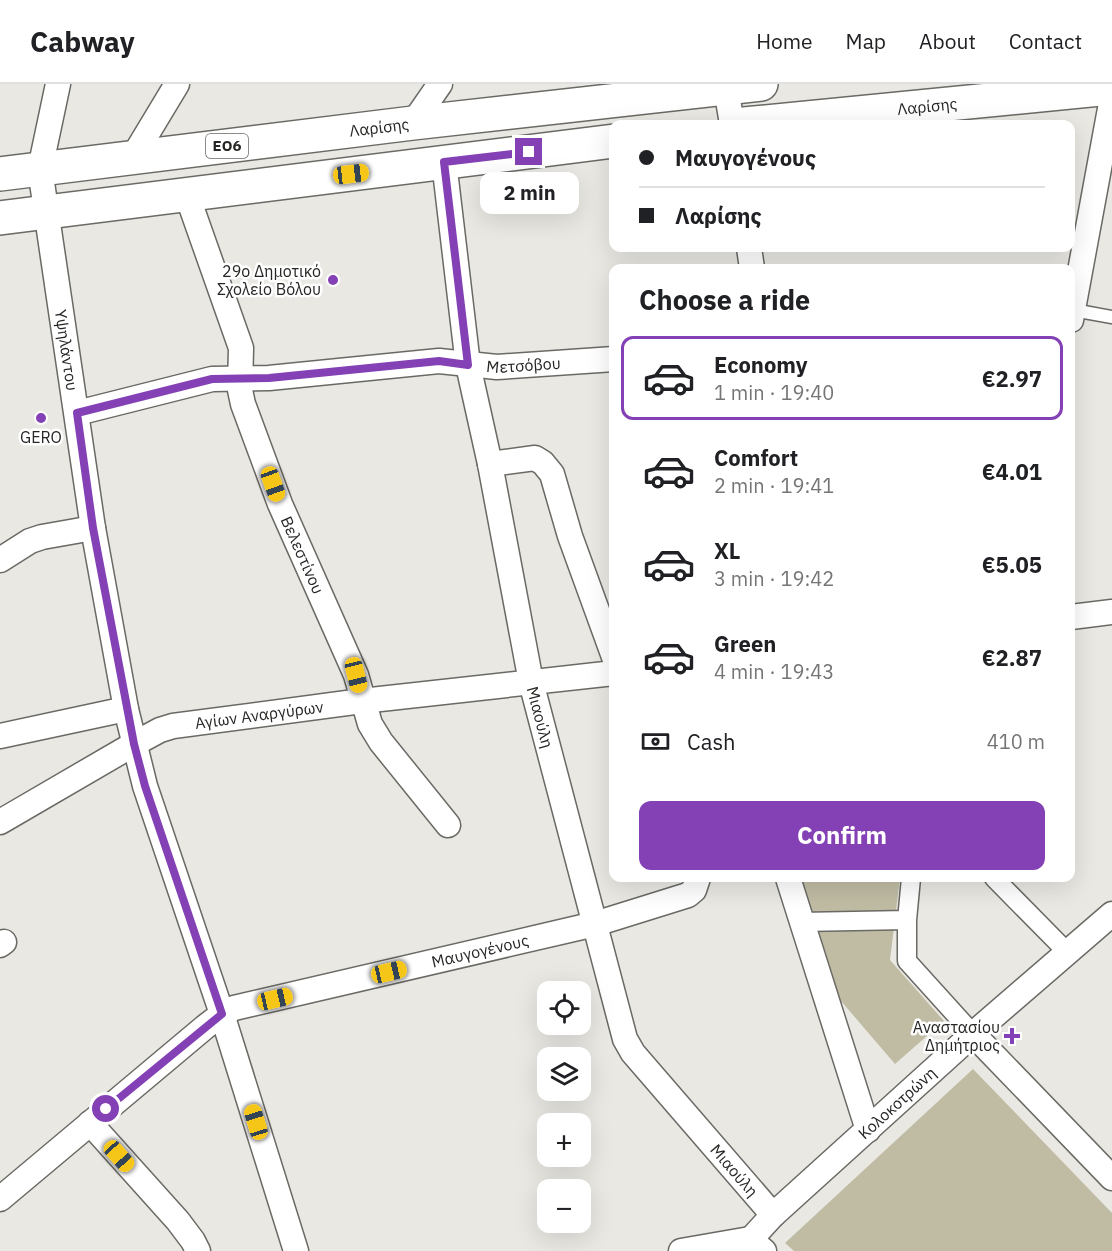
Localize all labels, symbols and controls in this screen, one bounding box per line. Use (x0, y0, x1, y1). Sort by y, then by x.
text: Cabway (30, 23, 135, 60)
text: Home (756, 27, 813, 55)
text: Map (846, 27, 886, 55)
text: About (919, 27, 976, 55)
text: Contact (1009, 27, 1082, 55)
street label: Λαρίσης (896, 93, 958, 119)
street label: Λαρίσης (348, 114, 411, 141)
road number: ΕΟ6 (206, 134, 248, 158)
route end (515, 138, 542, 165)
text: Μαυγογένους (675, 143, 816, 172)
car (332, 163, 370, 185)
callout: 2 min (480, 173, 578, 215)
text: 2 min (503, 179, 556, 206)
text: Λαρίσης (675, 201, 762, 230)
place label: 29ο Δημοτικό Σχολείο Βόλου (217, 261, 321, 299)
marker: 29ο Δημοτικό Σχολείο Βόλου (326, 273, 340, 287)
text: Choose a ride (639, 282, 810, 317)
street label: Υψηλάντου (51, 308, 83, 392)
text: Economy (714, 350, 808, 379)
icon: car (642, 351, 696, 405)
street label: Μετσόβου (485, 353, 561, 377)
text: €2.97 (982, 364, 1042, 393)
text: 1 min · 19:40 (714, 379, 834, 406)
marker: GERO (34, 411, 48, 425)
place label: GERO (20, 427, 62, 447)
text: Comfort (714, 443, 798, 472)
icon: car (642, 444, 696, 498)
text: €4.01 (982, 457, 1042, 486)
car (258, 464, 288, 504)
text: 2 min · 19:41 (714, 472, 834, 499)
street label: Βελεστίνου (277, 513, 329, 597)
text: XL (714, 536, 740, 565)
icon: car (642, 537, 696, 591)
text: €5.05 (982, 550, 1042, 579)
text: 3 min · 19:42 (714, 565, 834, 592)
text: Green (714, 629, 776, 658)
icon: car (642, 630, 696, 684)
text: €2.87 (982, 643, 1042, 672)
car (343, 655, 369, 695)
text: 4 min · 19:43 (714, 658, 834, 685)
street label: Μιαούλη (523, 684, 558, 750)
street label: Αγίων Αναργύρων (194, 696, 325, 733)
icon: cash (639, 725, 672, 758)
text: Cash (687, 727, 736, 756)
text: 410 m (987, 728, 1045, 755)
button: Confirm (639, 801, 1045, 870)
street label: Μαυγογένους (429, 930, 531, 972)
car (369, 959, 409, 985)
map controls (537, 981, 591, 1233)
button: locate (537, 981, 591, 1035)
car (255, 986, 295, 1012)
place label: Αναστασίου Δημήτριος (913, 1017, 1000, 1055)
marker: Αναστασίου Δημήτριος (1005, 1029, 1019, 1043)
button: layers (537, 1047, 591, 1101)
street label: Κολοκοτρώνη (854, 1063, 940, 1143)
route start (92, 1095, 119, 1122)
car (242, 1102, 270, 1142)
button: + (537, 1113, 591, 1167)
car (100, 1137, 138, 1175)
street label: Μιαούλη (706, 1140, 763, 1201)
button: − (537, 1179, 591, 1233)

